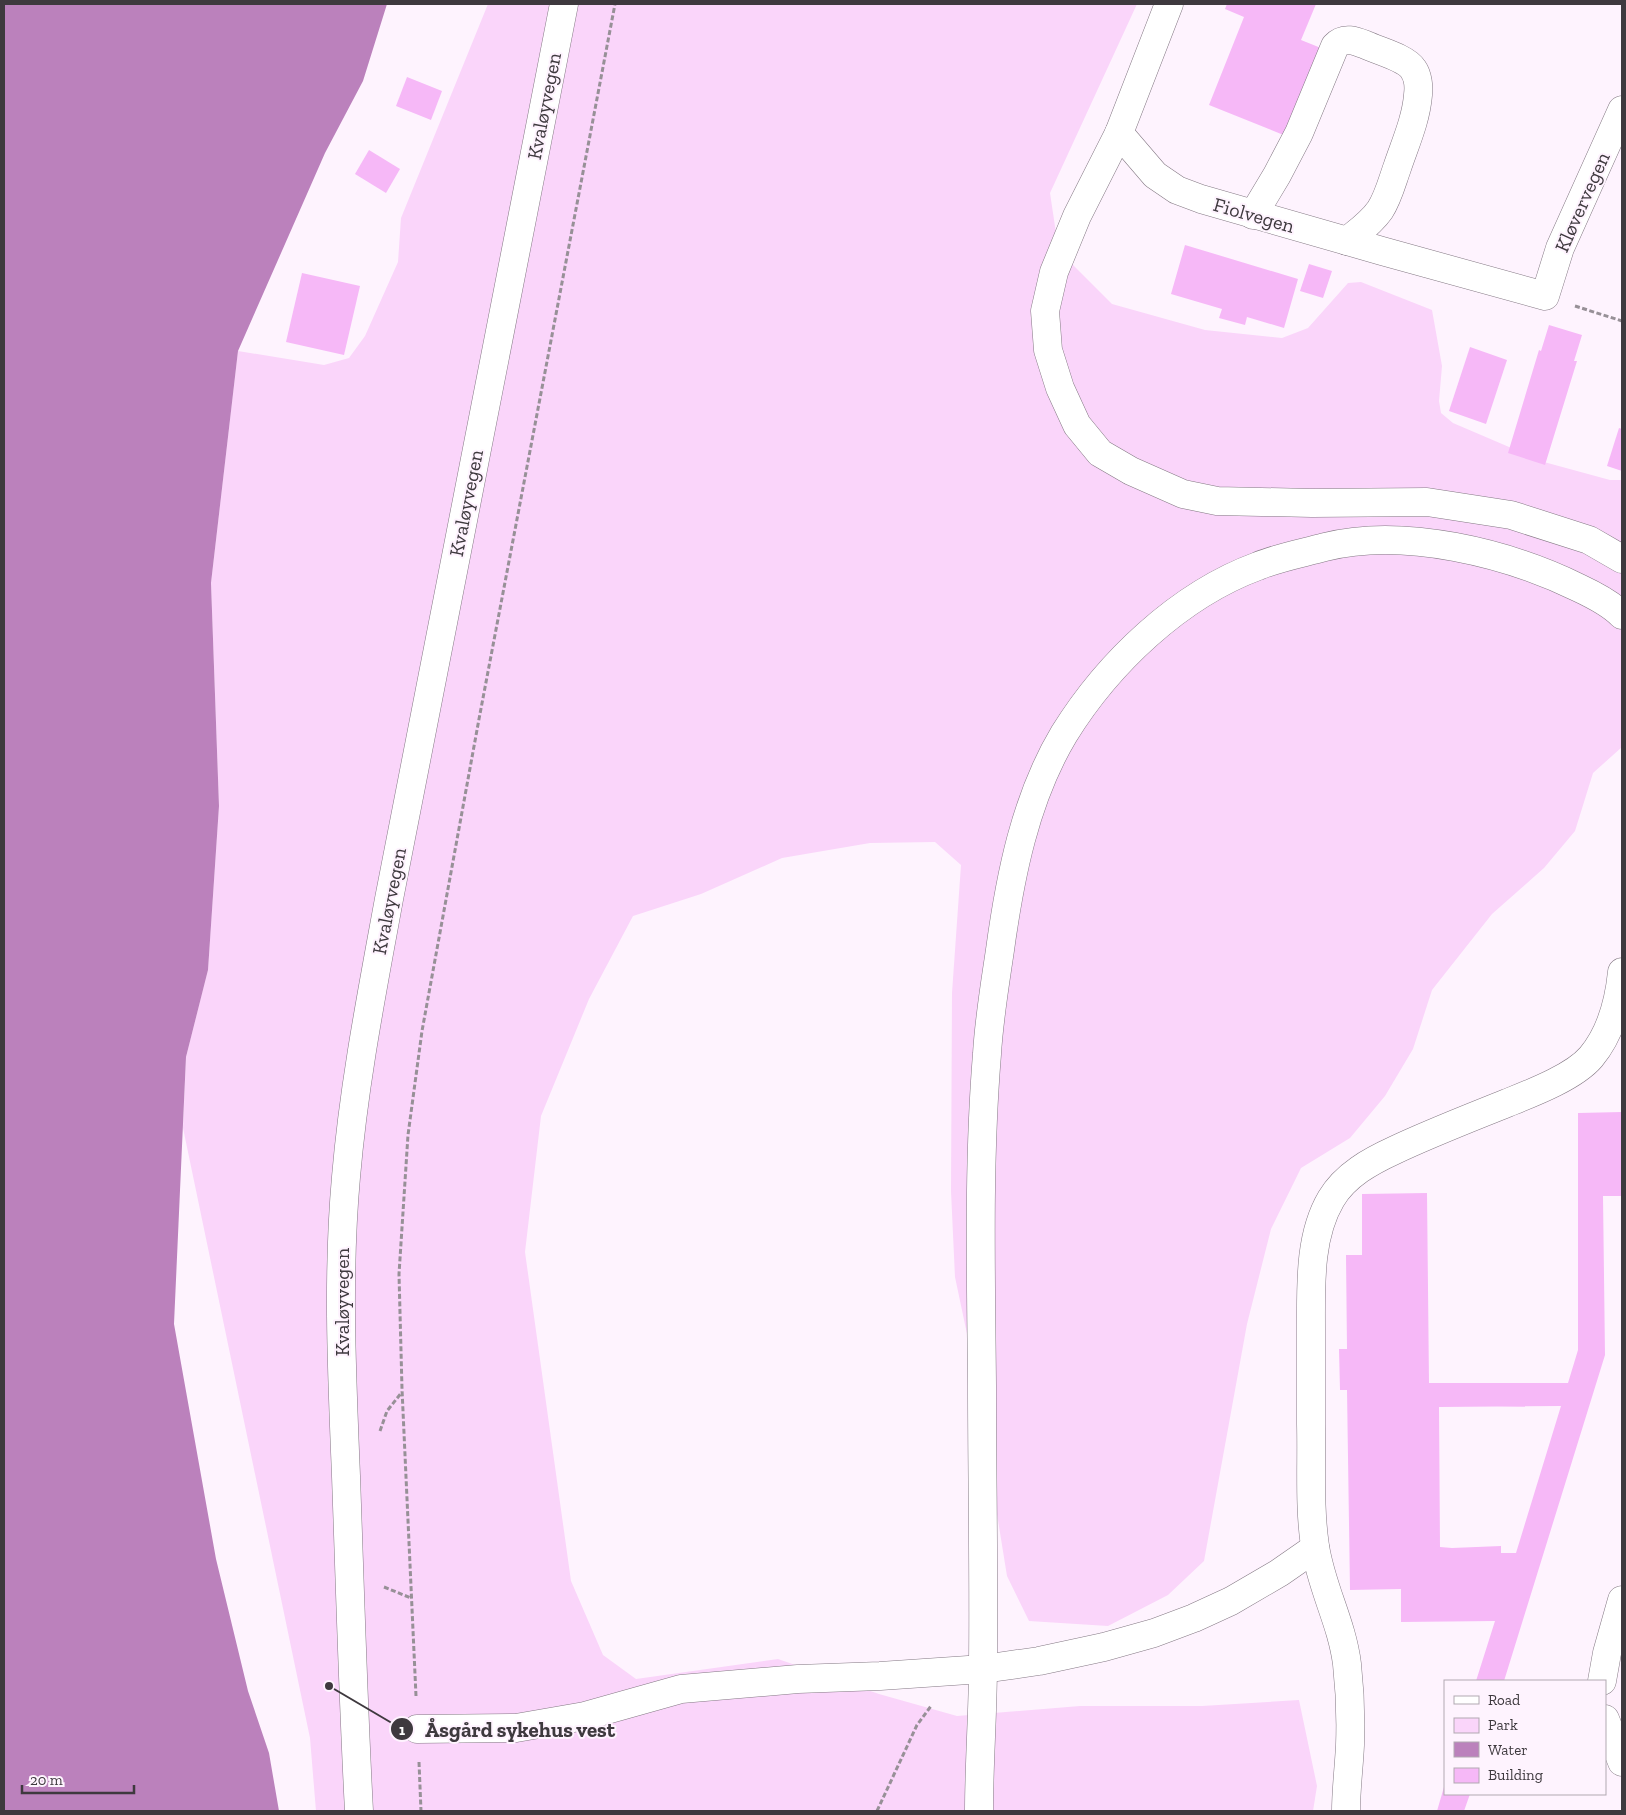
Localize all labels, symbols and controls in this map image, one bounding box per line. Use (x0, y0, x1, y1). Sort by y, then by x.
street label: Kvaløyvegen (522, 50, 566, 161)
street label: Kløvervegen (1549, 148, 1615, 256)
street label: Fiolvegen (1211, 192, 1298, 238)
street label: Kvaløyvegen (444, 447, 488, 558)
street label: Kvaløyvegen (367, 845, 411, 956)
street label: Kvaløyvegen (330, 1247, 354, 1356)
legend (1444, 1680, 1606, 1795)
text: Road (1488, 1691, 1521, 1709)
callout: Åsgård sykehus vest (390, 1711, 625, 1747)
text: Park (1488, 1716, 1518, 1734)
text: Åsgård sykehus vest (425, 1717, 616, 1742)
text: 1 (399, 1721, 405, 1739)
text: Water (1488, 1741, 1528, 1759)
scale bar (22, 1762, 135, 1794)
text: Building (1488, 1766, 1543, 1784)
text: 20 m (30, 1771, 63, 1789)

